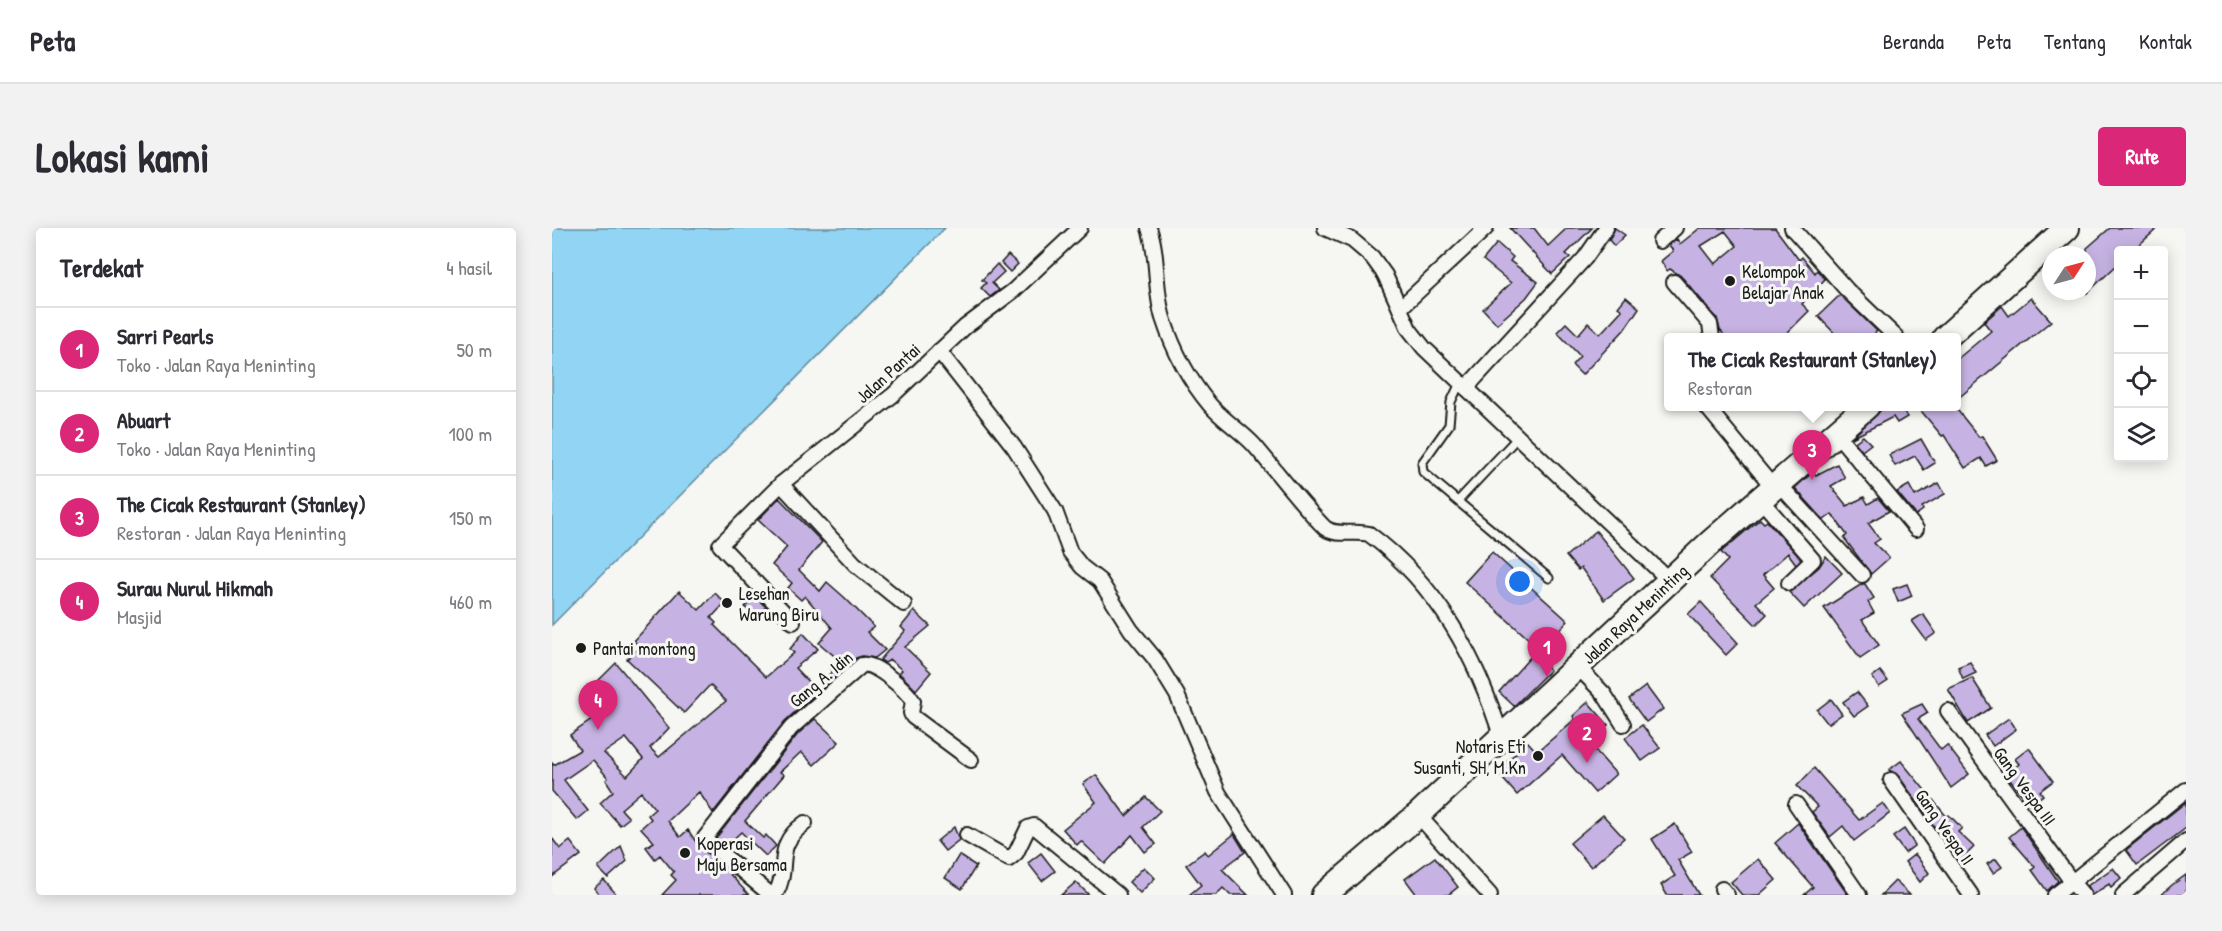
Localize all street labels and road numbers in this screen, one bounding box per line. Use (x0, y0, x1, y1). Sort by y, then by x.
street label: Jalan Pantai (850, 337, 926, 409)
street label: Jalan Raya Meninting (1577, 558, 1693, 670)
street label: Gang A. Idin (784, 645, 858, 713)
street label: Gang Vespa III (1988, 742, 2062, 830)
street label: Gang Vespa II (1910, 784, 1980, 870)

